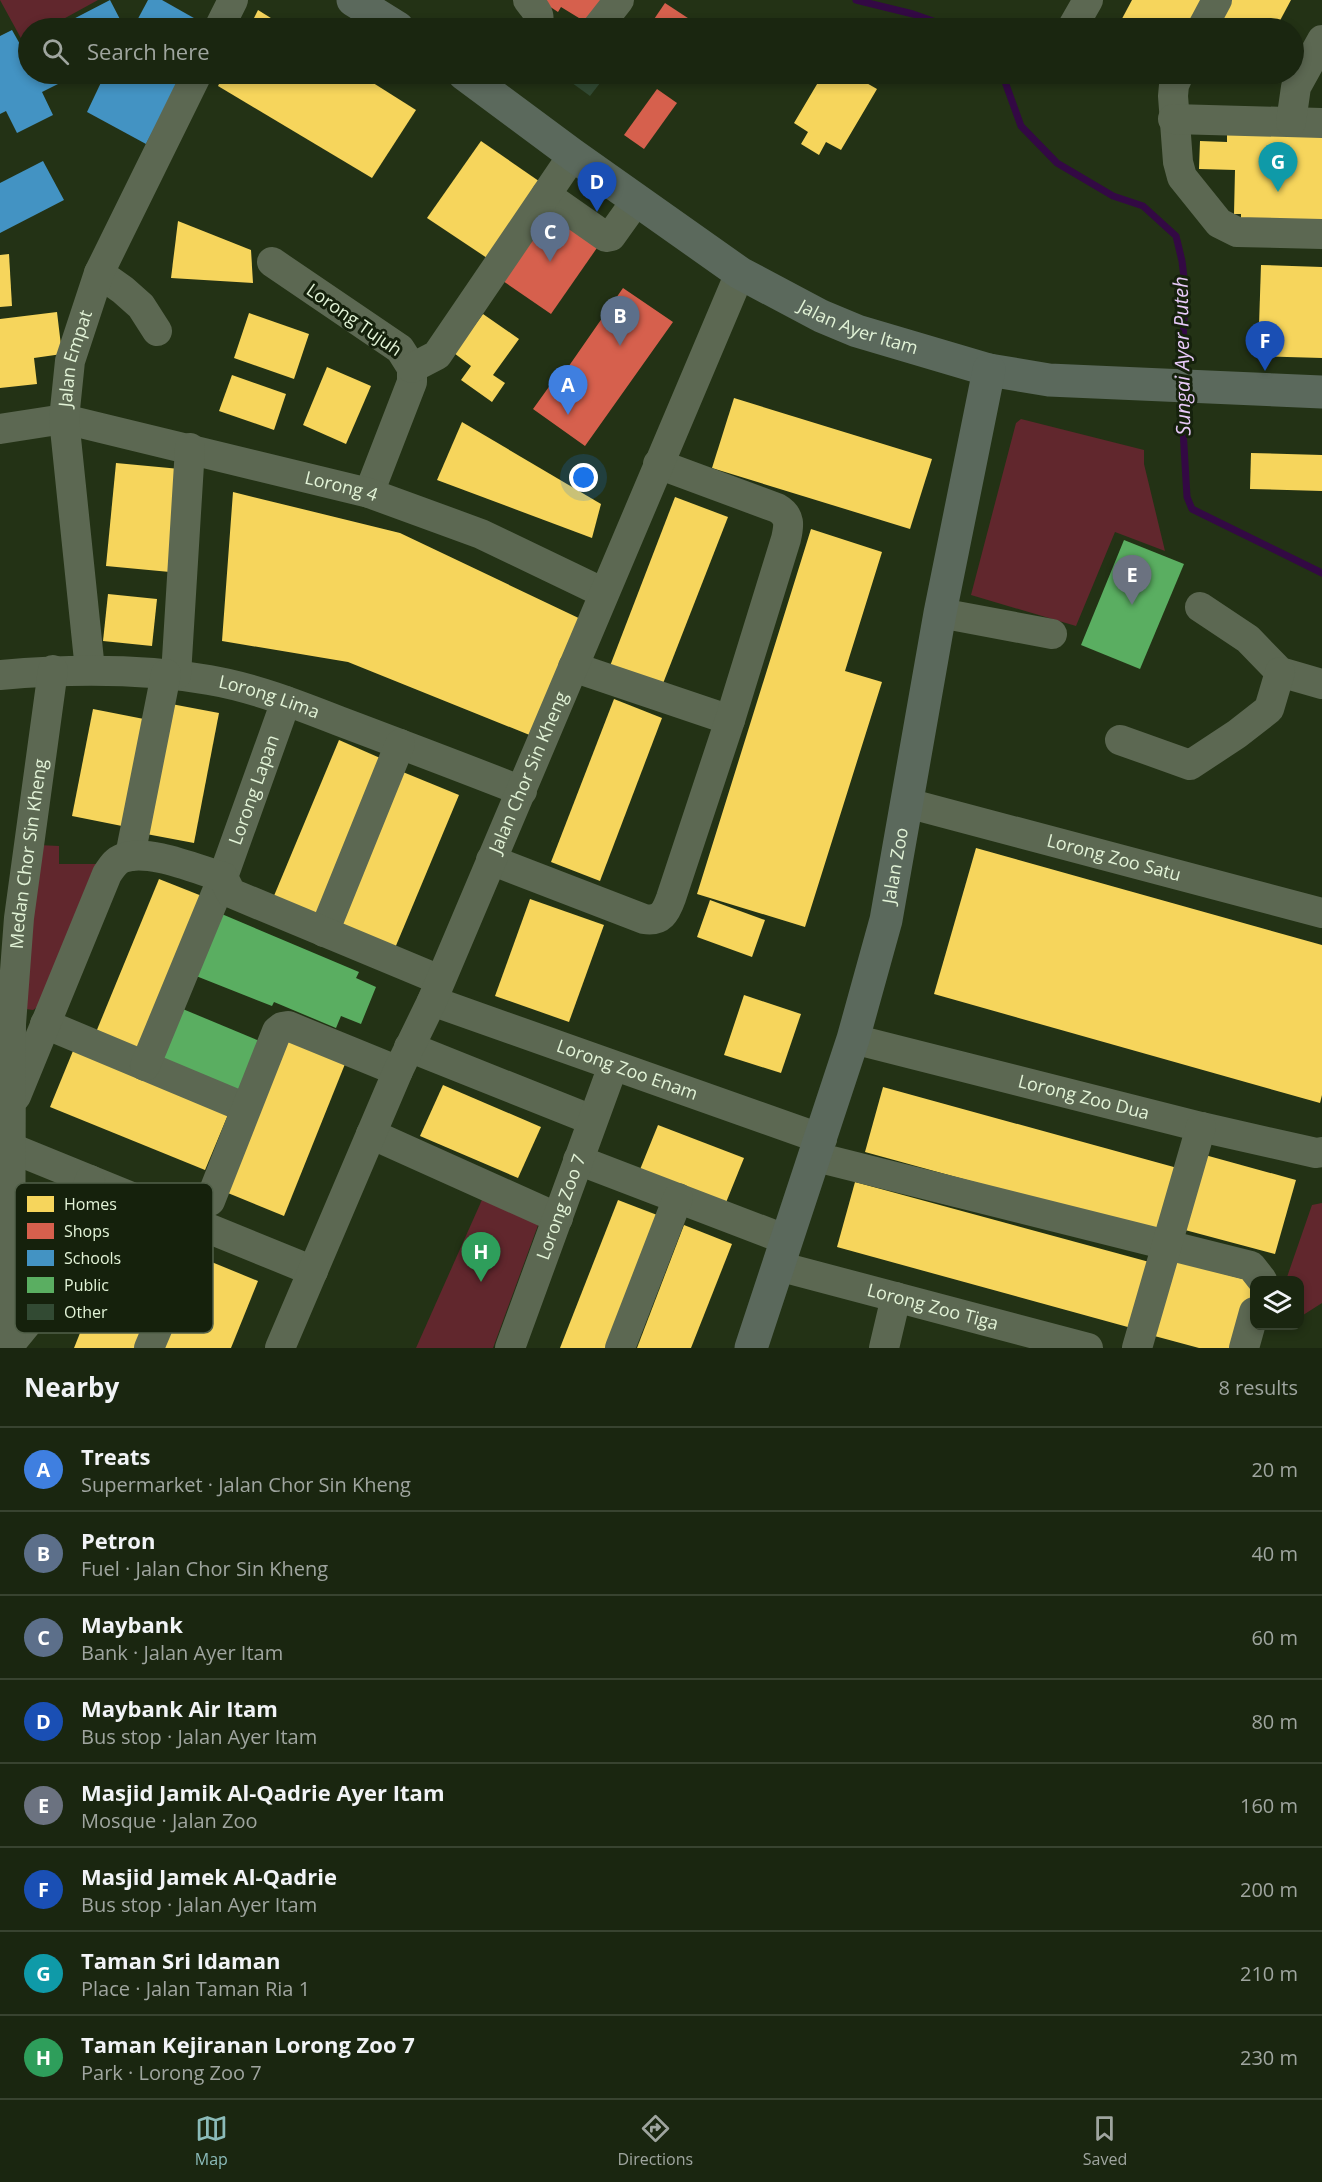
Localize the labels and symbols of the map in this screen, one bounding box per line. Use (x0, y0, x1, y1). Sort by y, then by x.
pin: G (1258, 142, 1298, 192)
pin: D (578, 162, 616, 212)
pin: C (530, 212, 570, 262)
water label: Sungai Ayer Puteh (1167, 276, 1196, 436)
street label: Lorong Tujuh (302, 277, 407, 361)
street label: Jalan Ayer Itam (793, 292, 921, 359)
pin: B (600, 296, 640, 346)
street label: Jalan Empat (52, 307, 97, 410)
pin: F (1246, 322, 1284, 371)
pin: A (548, 366, 588, 415)
your location (569, 463, 598, 492)
street label: Lorong 4 (303, 465, 381, 506)
pin: E (1112, 556, 1152, 605)
street label: Lorong Lima (217, 669, 323, 723)
street label: Jalan Chor Sin Kheng (482, 687, 573, 859)
street label: Lorong Lapan (222, 731, 284, 848)
street label: Medan Chor Sin Kheng (4, 757, 52, 950)
street label: Jalan Zoo (876, 825, 913, 908)
street label: Lorong Zoo Satu (1044, 828, 1184, 886)
street label: Lorong Zoo Enam (554, 1033, 701, 1105)
street label: Lorong Zoo Dua (1016, 1068, 1152, 1125)
street label: Lorong Zoo 7 (530, 1151, 591, 1263)
legend (15, 1183, 213, 1333)
text: Homes (64, 1193, 117, 1215)
text: Shops (64, 1220, 110, 1242)
pin: H (462, 1232, 500, 1282)
text: Schools (64, 1247, 121, 1269)
text: Public (64, 1274, 109, 1296)
street label: Lorong Zoo Tiga (865, 1277, 1001, 1335)
text: Other (64, 1301, 108, 1323)

